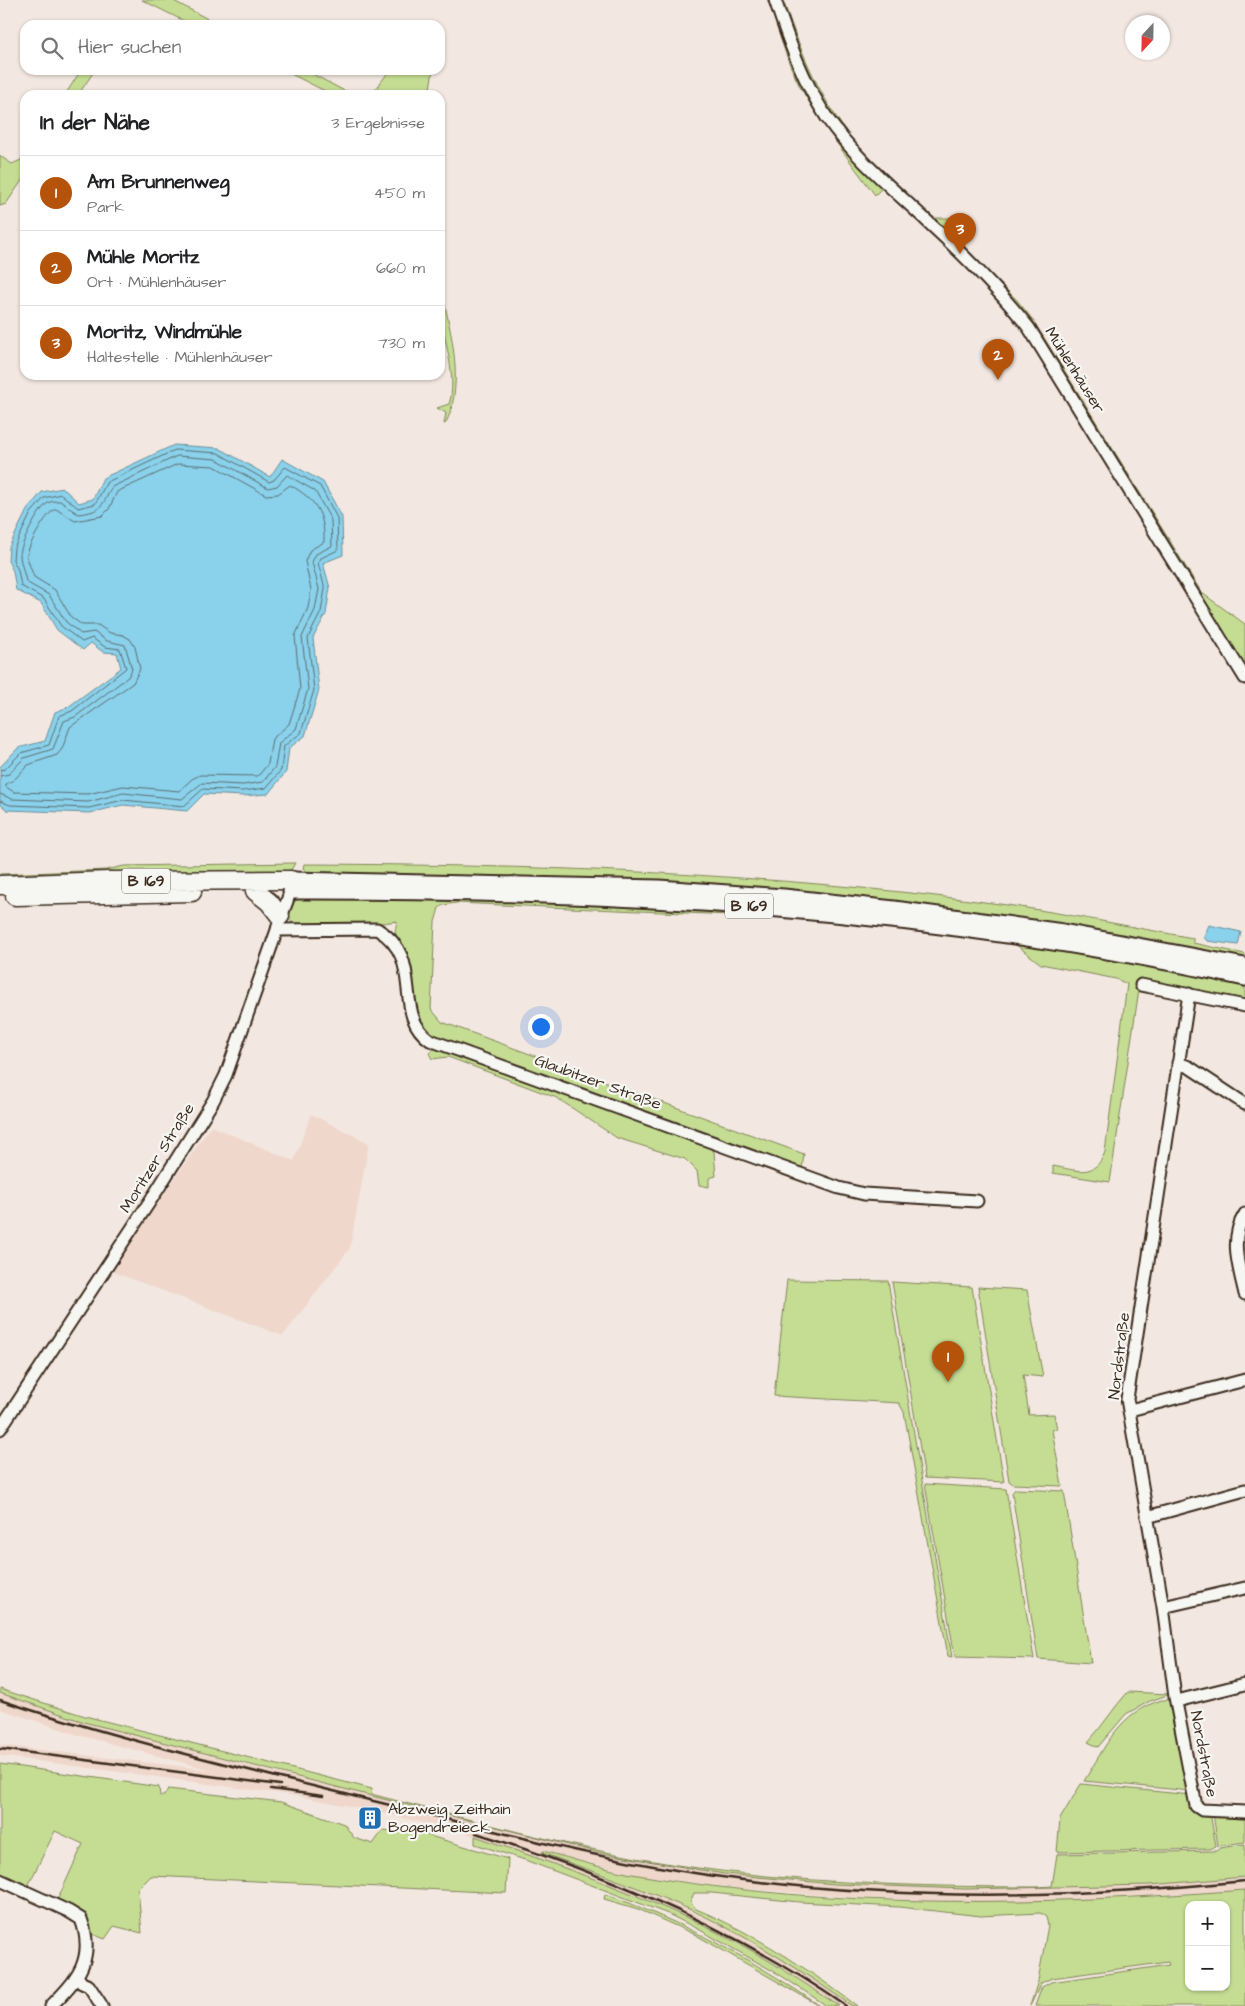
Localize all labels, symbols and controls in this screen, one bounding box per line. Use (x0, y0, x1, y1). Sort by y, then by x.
north arrow (1125, 15, 1170, 60)
search box (20, 20, 445, 75)
icon: search (38, 34, 66, 62)
text: Hier suchen (78, 34, 181, 61)
text: In der Nähe (40, 108, 150, 137)
text: 3 Ergebnisse (331, 112, 425, 134)
text: Am Brunnenweg (87, 169, 229, 196)
text: 1 (55, 182, 57, 204)
text: 450 m (374, 182, 425, 204)
text: Park (87, 196, 124, 218)
pin: 3 (944, 213, 976, 254)
text: Mühle Moritz (87, 244, 200, 271)
text: 2 (51, 257, 61, 279)
text: 660 m (376, 257, 425, 279)
text: Ort · Mühlenhäuser (87, 271, 226, 293)
text: Moritz, Windmühle (87, 319, 242, 346)
street label: Mühlenhäuser (1040, 323, 1110, 418)
text: 3 (52, 332, 60, 354)
text: 730 m (378, 332, 425, 354)
pin: 2 (982, 339, 1014, 380)
text: Haltestelle · Mühlenhäuser (87, 346, 273, 368)
road number: B 169 (122, 868, 170, 894)
road number: B 169 (725, 894, 773, 918)
your location (528, 1014, 554, 1040)
street label: Glaubitzer Straße (532, 1049, 665, 1115)
street label: Moritzer Straße (114, 1099, 200, 1217)
street label: Nordstraße (1103, 1311, 1135, 1401)
pin: 1 (932, 1341, 964, 1382)
street label: Nordstraße (1185, 1709, 1223, 1799)
place label: Abzweig Zeithain Bogendreieck (388, 1798, 510, 1839)
building icon: Abzweig Zeithain Bogendreieck (357, 1805, 383, 1831)
map controls (1185, 1901, 1230, 1991)
button: + (1185, 1901, 1230, 1946)
button: − (1185, 1946, 1230, 1991)

